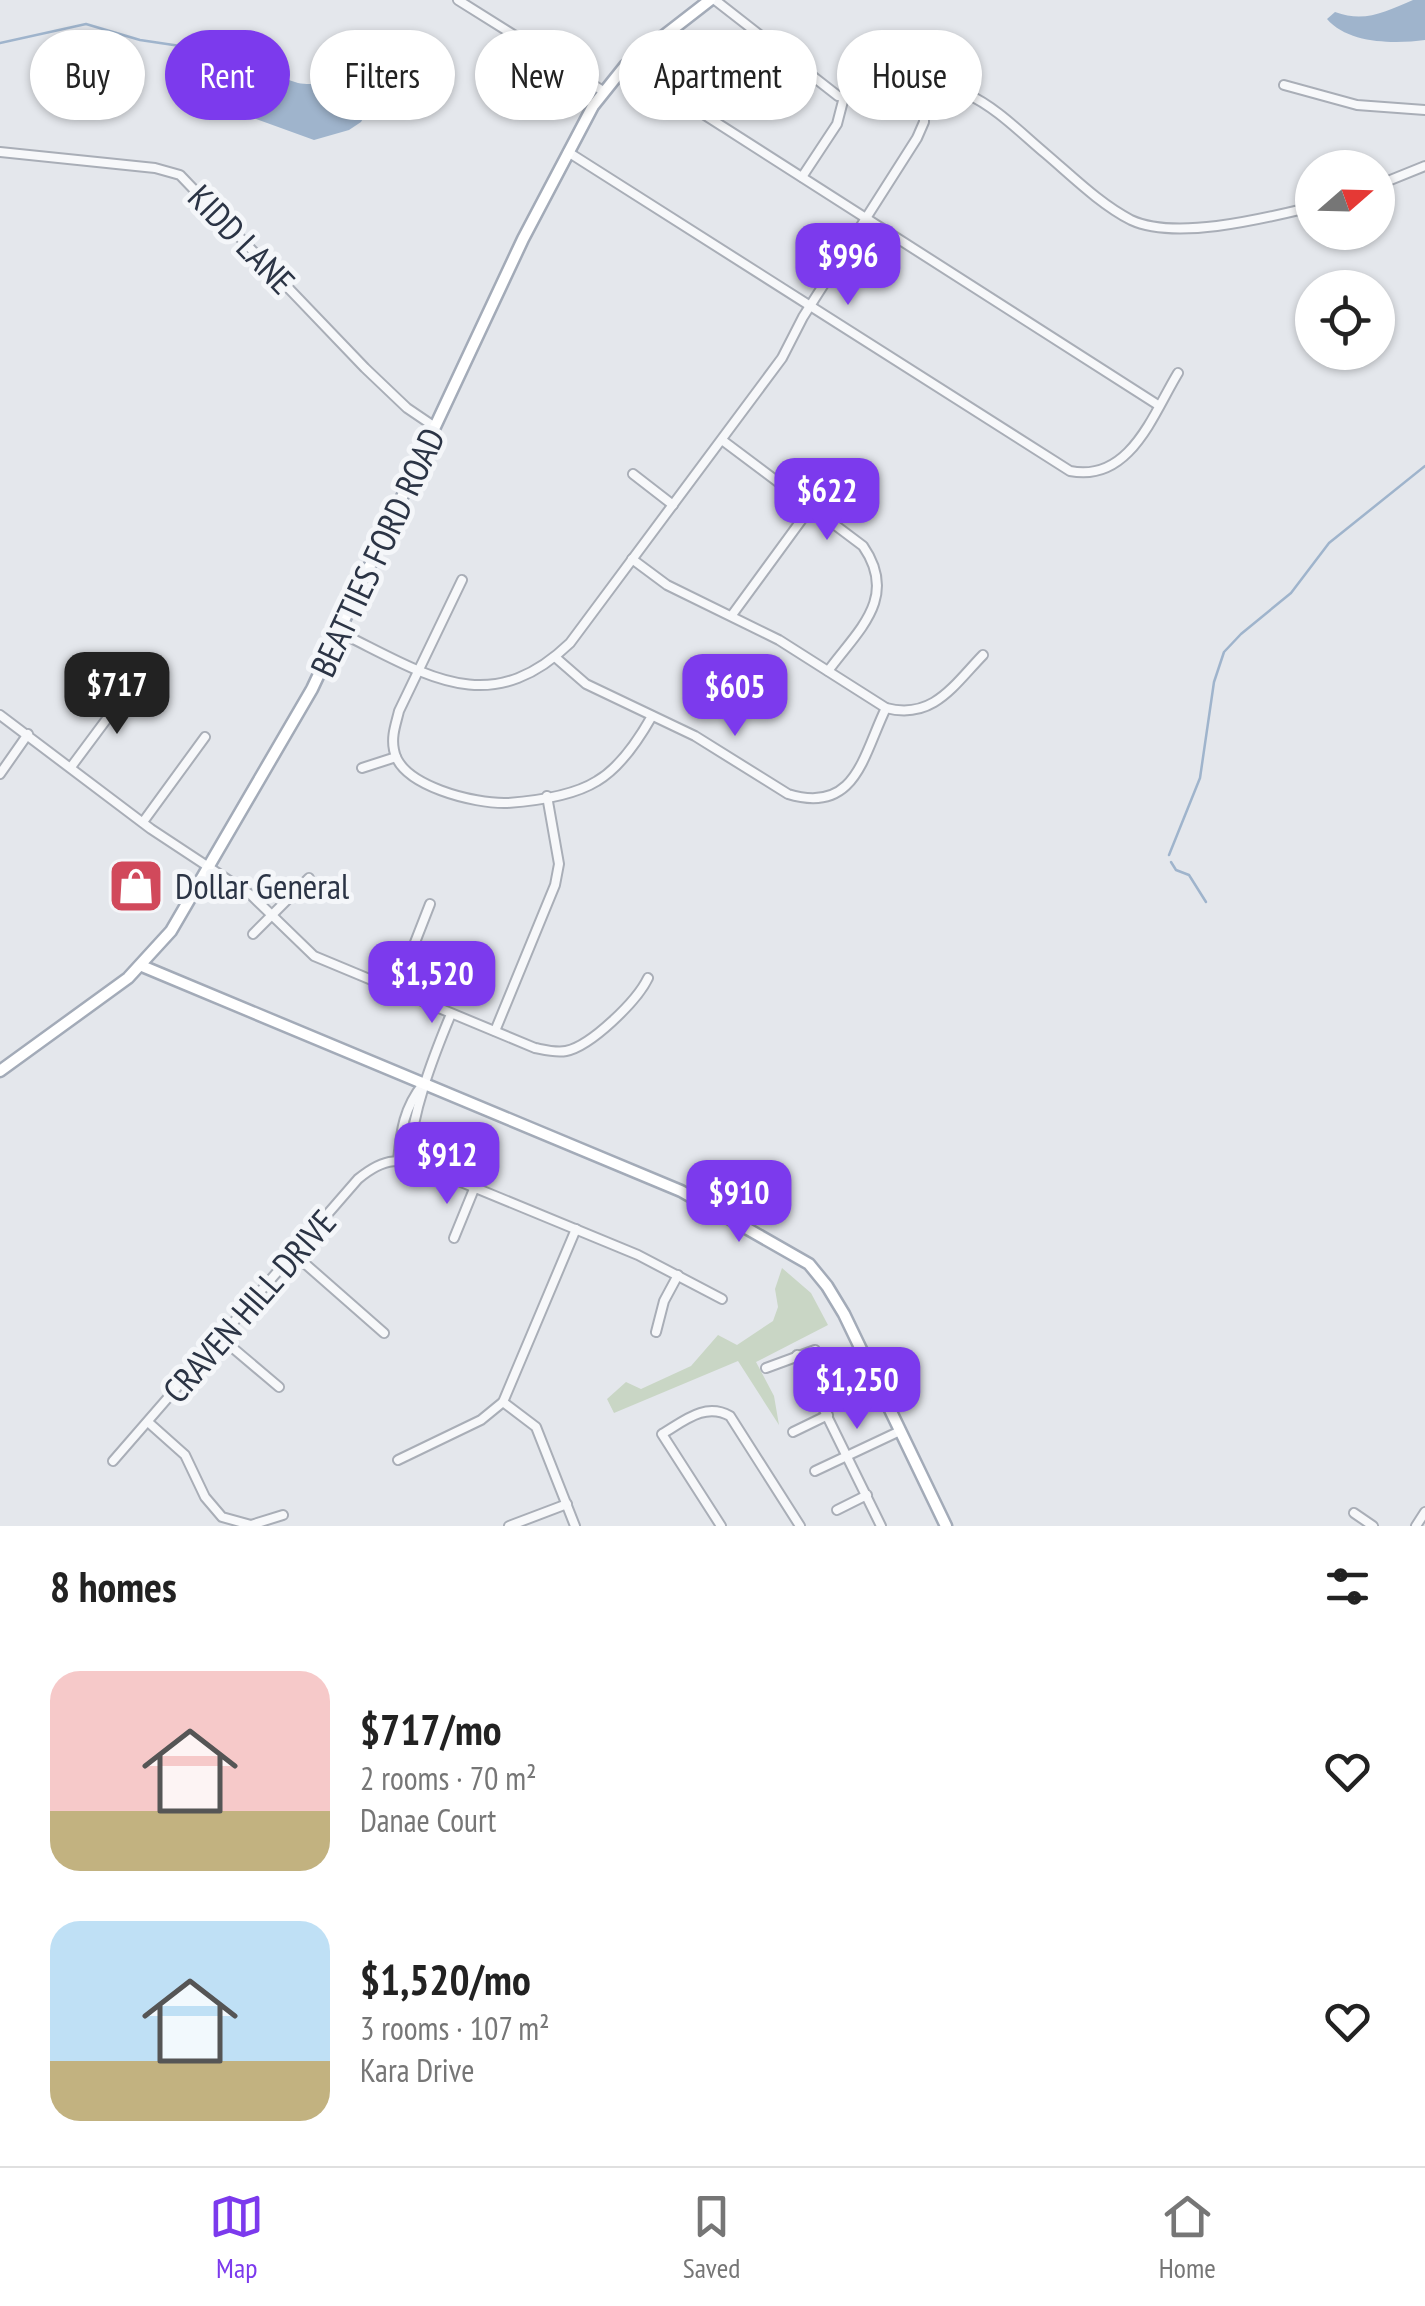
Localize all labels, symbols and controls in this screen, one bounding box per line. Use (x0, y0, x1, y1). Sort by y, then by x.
chip: Buy (30, 30, 145, 120)
chip: Rent (165, 30, 290, 120)
chip: Filters (310, 30, 455, 120)
chip: New (475, 30, 599, 120)
chip: Apartment (619, 30, 817, 120)
chip: House (837, 30, 982, 120)
north arrow (1295, 150, 1395, 250)
map controls (1295, 150, 1395, 370)
street label: KIDD LANE (179, 175, 305, 303)
pin: $996 (789, 223, 907, 308)
text: $996 (817, 234, 879, 276)
button: locate (1295, 270, 1395, 370)
street label: BEATTIES FORD ROAD (299, 420, 455, 684)
pin: $622 (768, 458, 886, 543)
text: $622 (796, 469, 858, 511)
pin: $717 (58, 652, 176, 737)
pin: $605 (676, 654, 794, 739)
text: $717 (86, 663, 148, 705)
text: $605 (704, 665, 766, 707)
shop icon: Dollar General (106, 856, 166, 916)
place label: Dollar General (175, 863, 349, 909)
pin: $1,520 (351, 941, 513, 1026)
text: $1,520 (390, 952, 474, 994)
pin: $912 (388, 1122, 506, 1207)
text: $912 (416, 1133, 478, 1175)
pin: $910 (680, 1160, 798, 1245)
text: $910 (708, 1171, 770, 1213)
street label: CRAVEN HILL DRIVE (152, 1200, 346, 1412)
pin: $1,250 (776, 1347, 938, 1432)
text: $1,250 (815, 1358, 899, 1400)
text: 8 homes (50, 1559, 177, 1614)
icon: filters (1320, 1559, 1375, 1614)
text: $717/mo (360, 1702, 502, 1757)
icon: home (130, 1711, 250, 1831)
icon: heart (1320, 1744, 1375, 1799)
text: 2 rooms · 70 m² (360, 1757, 537, 1799)
text: Danae Court (360, 1799, 496, 1841)
text: $1,520/mo (360, 1952, 531, 2007)
icon: home (130, 1961, 250, 2081)
icon: heart (1320, 1994, 1375, 2049)
text: 3 rooms · 107 m² (360, 2007, 550, 2049)
text: Kara Drive (360, 2049, 474, 2091)
tab: Map (209, 2189, 264, 2286)
tab: Saved (683, 2189, 740, 2286)
tab: Home (1159, 2189, 1216, 2286)

